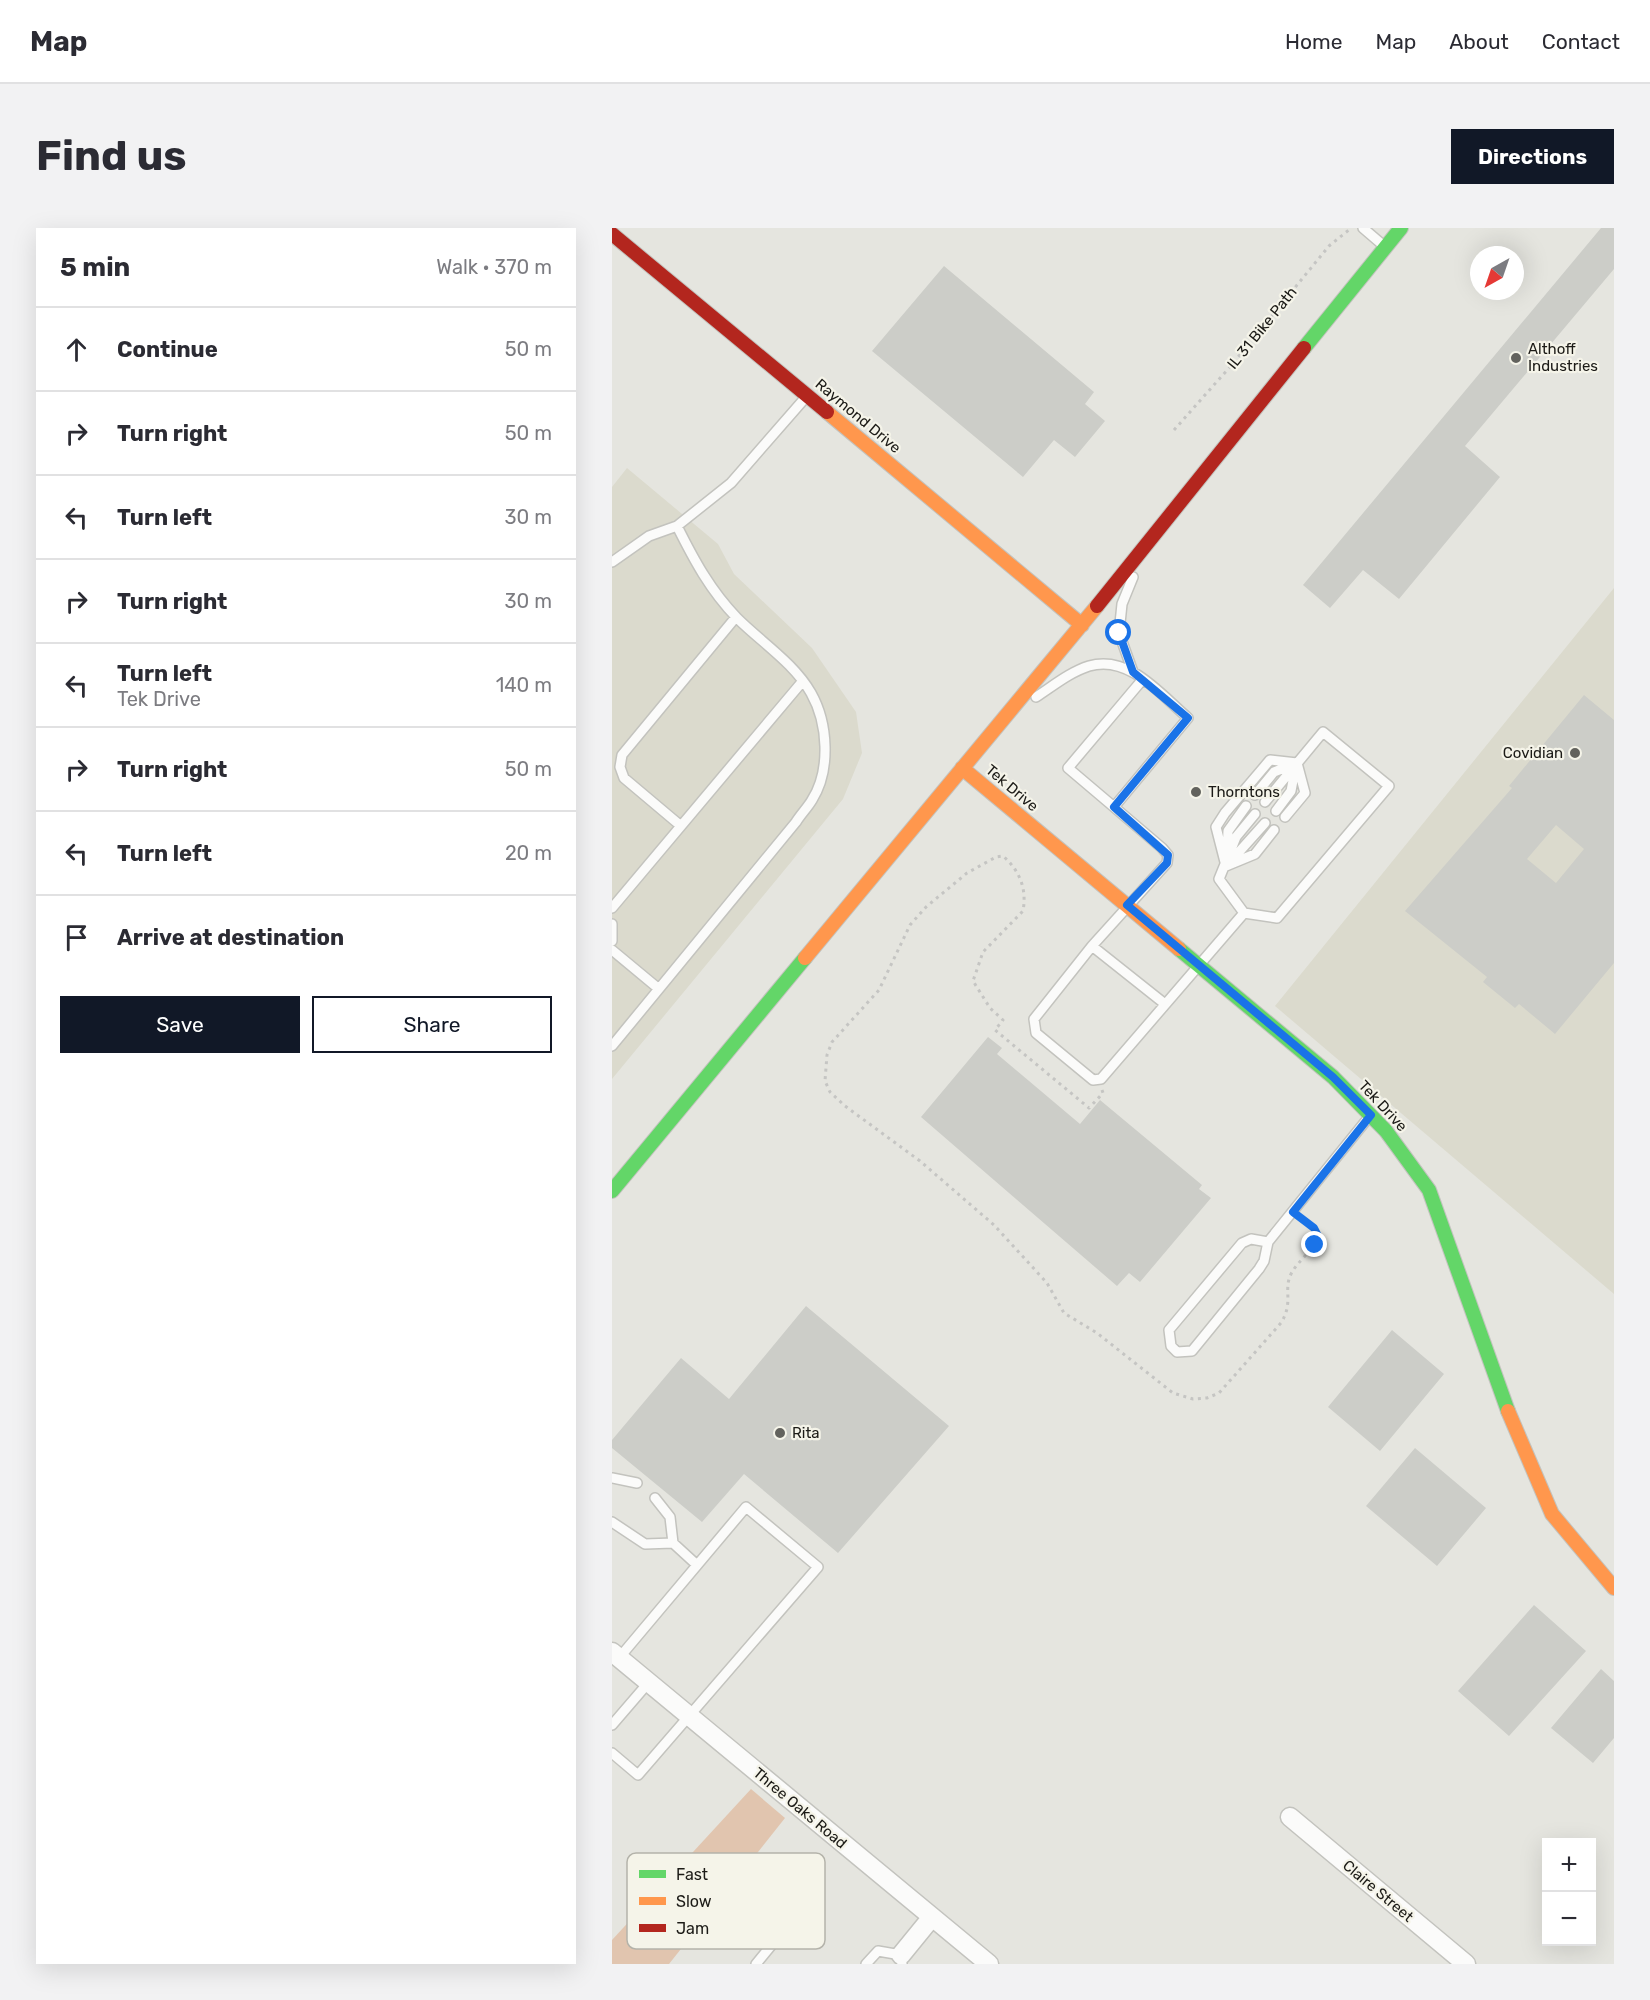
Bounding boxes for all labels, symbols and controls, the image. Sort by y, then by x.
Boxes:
text: Map [30,25,87,58]
text: Home [1285,29,1342,54]
text: Map [1375,29,1416,54]
text: About [1449,29,1509,54]
text: Contact [1542,29,1620,54]
button: Directions [1451,129,1614,184]
text: Find us [36,131,187,181]
north arrow [1470,246,1524,300]
text: 5 min [60,252,130,283]
text: Walk · 370 m [436,255,552,279]
street label: IL 31 Bike Path [1223,283,1301,373]
icon: ahead [60,333,93,366]
text: Continue [117,336,218,363]
text: 50 m [505,337,552,361]
place label: Althoff Industries [1528,340,1598,375]
marker: Althoff Industries [1509,351,1523,365]
street label: Raymond Drive [812,375,904,457]
icon: right [60,417,93,450]
text: Turn right [117,420,227,447]
text: 50 m [505,421,552,445]
icon: left [60,501,93,534]
text: Turn left [117,504,212,531]
text: 30 m [505,505,552,529]
icon: right [60,585,93,618]
text: Turn right [117,588,227,615]
text: 30 m [505,589,552,613]
route start [1105,619,1131,645]
text: Turn left [117,660,212,687]
icon: left [60,669,93,702]
text: 140 m [496,673,552,697]
text: Tek Drive [117,687,201,711]
place label: Covidian [1503,744,1563,762]
marker: Covidian [1568,746,1582,760]
icon: right [60,753,93,786]
text: Turn right [117,756,227,783]
text: 50 m [505,757,552,781]
street label: Tek Drive [982,761,1042,815]
place label: Thorntons [1208,783,1280,801]
marker: Thorntons [1189,785,1203,799]
icon: left [60,837,93,870]
text: Turn left [117,840,212,867]
text: 20 m [505,841,552,865]
icon: arrive [60,921,93,954]
text: Arrive at destination [117,924,344,951]
button: Save [60,996,300,1053]
button: Share [312,996,552,1053]
street label: Tek Drive [1355,1077,1411,1135]
route end [1301,1231,1327,1257]
place label: Rita [792,1424,820,1442]
marker: Rita [773,1426,787,1440]
street label: Three Oaks Road [750,1764,850,1852]
map controls [1542,1838,1596,1946]
button: + [1542,1838,1596,1892]
legend [627,1853,825,1949]
street label: Claire Street [1339,1856,1417,1926]
text: Fast [676,1865,708,1884]
text: Slow [676,1892,712,1911]
button: − [1542,1892,1596,1946]
text: Jam [676,1919,709,1938]

